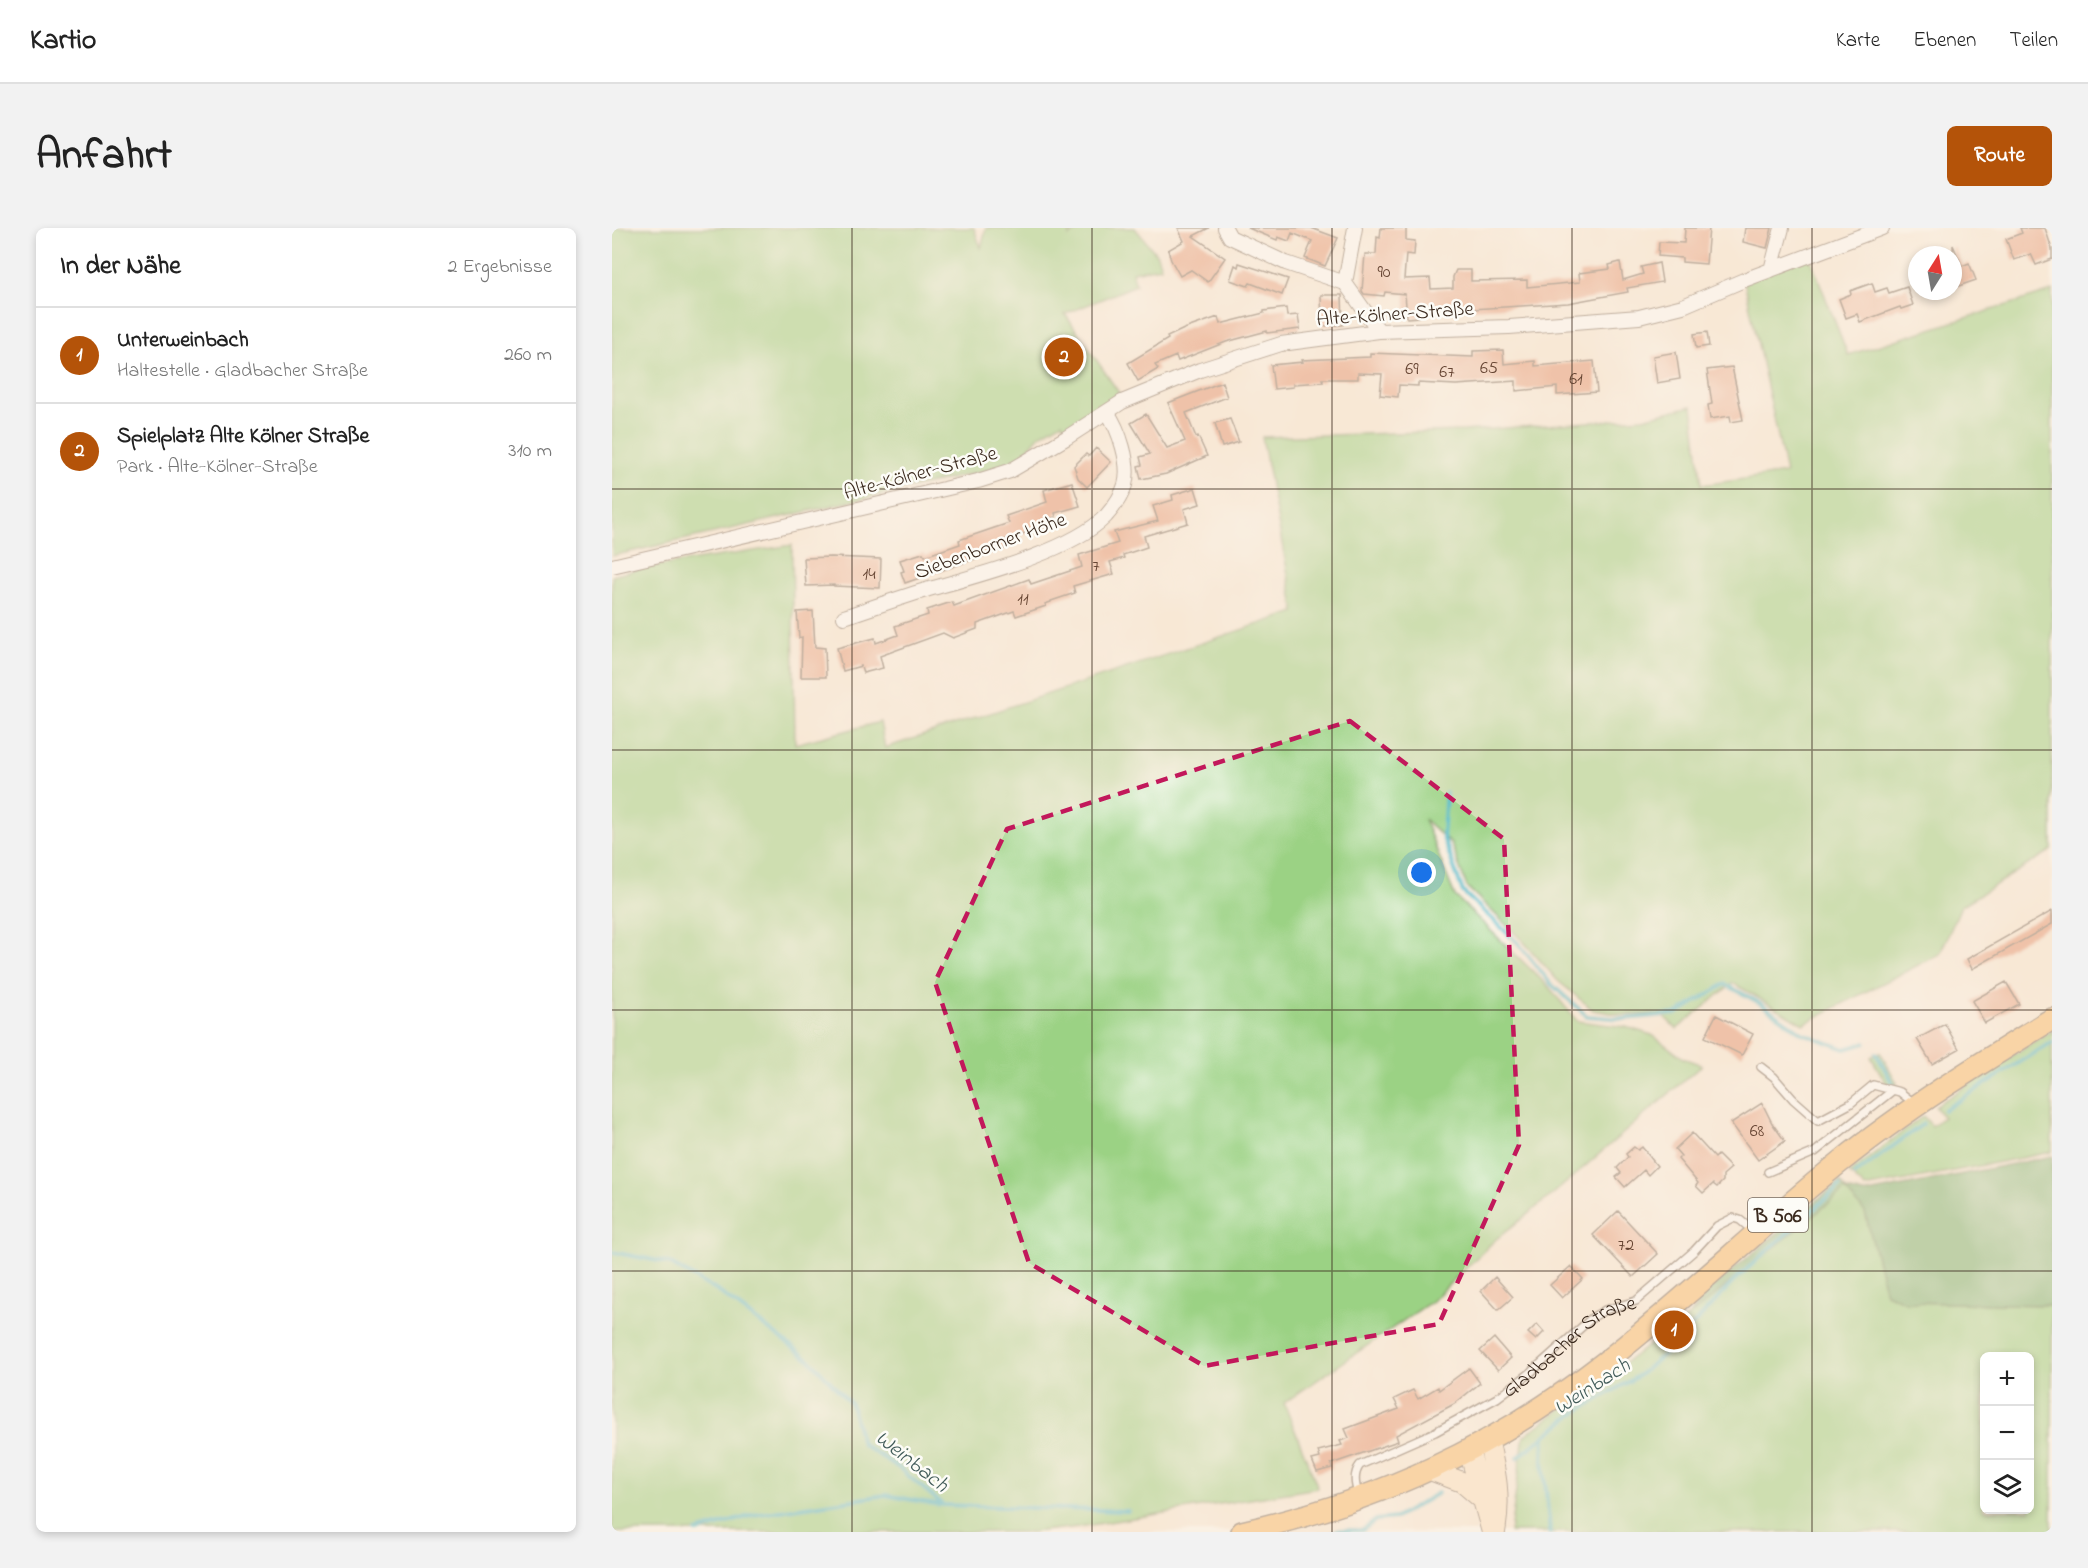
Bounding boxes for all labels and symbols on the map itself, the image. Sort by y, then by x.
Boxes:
north arrow [1908,246,1962,300]
house number: 90 [1377,260,1391,286]
street label: Alte-Kölner-Straße [1315,294,1475,335]
pin: 2 [1044,334,1084,380]
house number: 65 [1480,356,1498,382]
house number: 69 [1405,357,1419,383]
house number: 67 [1439,360,1455,386]
house number: 61 [1569,367,1583,393]
street label: Alte-Kölner-Straße [840,439,1001,509]
street label: Siebenborner Höhe [911,505,1071,588]
house number: 7 [1092,554,1100,580]
house number: 14 [862,562,876,588]
house number: 11 [1017,587,1029,613]
your location [1407,858,1436,887]
house number: 68 [1750,1119,1765,1145]
road number: B 506 [1748,1198,1808,1232]
house number: 72 [1618,1233,1634,1259]
street label: Gladbacher Straße [1497,1289,1640,1406]
pin: 1 [1654,1308,1694,1352]
water label: Weinbach [1548,1351,1638,1424]
water label: Weinbach [868,1423,955,1502]

